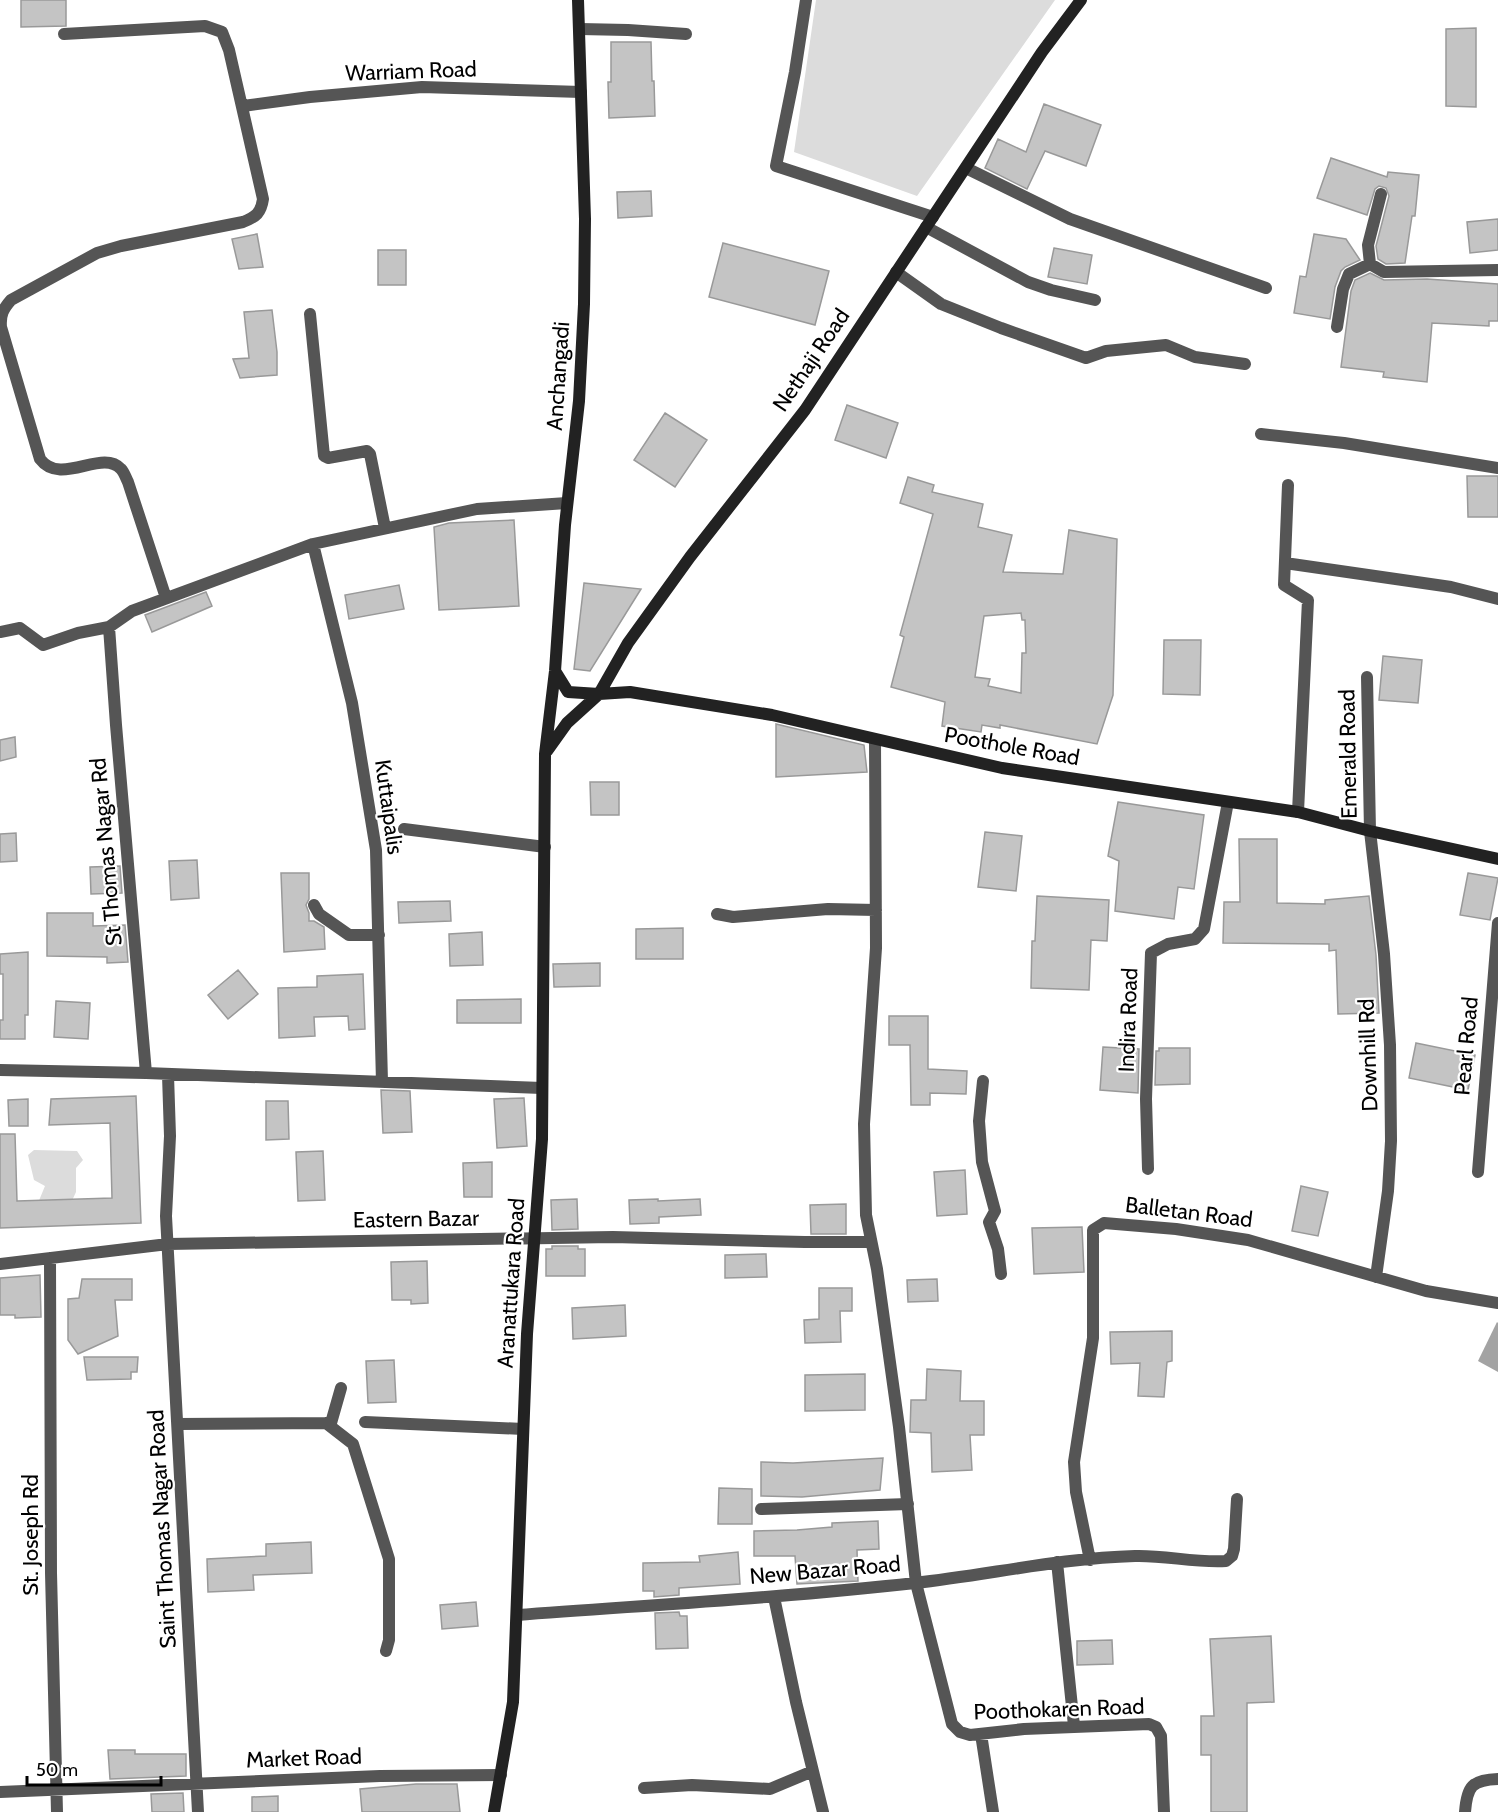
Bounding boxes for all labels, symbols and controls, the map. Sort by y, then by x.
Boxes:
street label: Warriam Road [345,55,477,87]
street label: Nethaji Road [767,303,855,417]
street label: Anchangadi [541,321,575,431]
street label: Emerald Road [1333,689,1363,819]
street label: Poothole Road [942,721,1082,771]
street label: St Thomas Nagar Rd [84,757,128,947]
street label: Kuttaipalis [369,758,409,856]
street label: Indira Road [1113,967,1143,1073]
street label: Pearl Road [1448,996,1484,1096]
street label: Downhill Rd [1353,998,1383,1112]
street label: Balletan Road [1124,1191,1254,1233]
street label: Aranattukara Road [492,1197,530,1369]
street label: Eastern Bazar [353,1204,479,1234]
street label: Saint Thomas Nagar Road [142,1409,182,1649]
street label: St. Joseph Rd [17,1474,44,1596]
street label: New Bazar Road [748,1550,902,1590]
street label: Poothokaren Road [973,1693,1145,1725]
street label: Market Road [246,1742,362,1774]
scale bar [27,1749,160,1787]
text: 50 m [36,1759,78,1781]

